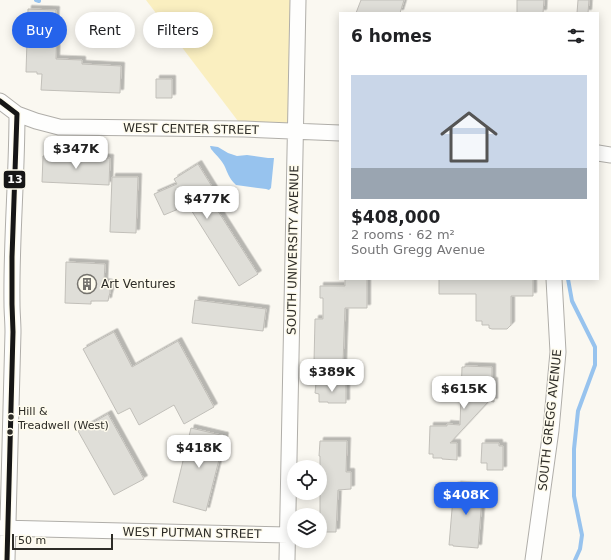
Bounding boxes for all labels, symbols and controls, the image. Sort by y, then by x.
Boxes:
chip: Buy [12,12,67,48]
chip: Rent [75,12,135,48]
chip: Filters [143,12,213,48]
icon: filters [565,25,587,47]
text: 6 homes [351,26,432,46]
icon: home [433,101,505,173]
street label: WEST CENTER STREET [123,121,260,137]
pin: $347K [48,136,104,170]
text: $347K [53,141,99,156]
street label: SOUTH UNIVERSITY AVENUE [285,165,301,335]
line badge: 13 [3,170,26,189]
text: 13 [7,173,23,186]
pin: $477K [179,186,235,220]
text: $477K [184,191,230,206]
text: $408,000 [351,207,440,227]
text: 2 rooms · 62 m² [351,227,455,242]
text: South Gregg Avenue [351,242,485,257]
building icon: Art Ventures [76,273,98,295]
place label: Art Ventures [101,277,176,291]
street label: SOUTH GREGG AVENUE [536,349,564,491]
pin: $389K [304,359,360,393]
text: $389K [309,364,355,379]
pin: $615K [436,376,492,410]
text: $615K [441,381,487,396]
place label: Hill & Treadwell (West) [17,405,109,432]
marker: Hill & Treadwell (West) [6,412,16,422]
unlabelled marker [5,427,15,437]
pin: $418K [171,435,227,469]
text: $418K [176,440,222,455]
map controls [287,460,327,548]
button: locate [287,460,327,500]
pin: $408K [438,482,494,516]
text: $408K [443,487,489,502]
button: layers [287,508,327,548]
street label: WEST PUTMAN STREET [123,525,262,541]
scale bar [12,532,113,551]
text: 50 m [18,534,46,547]

